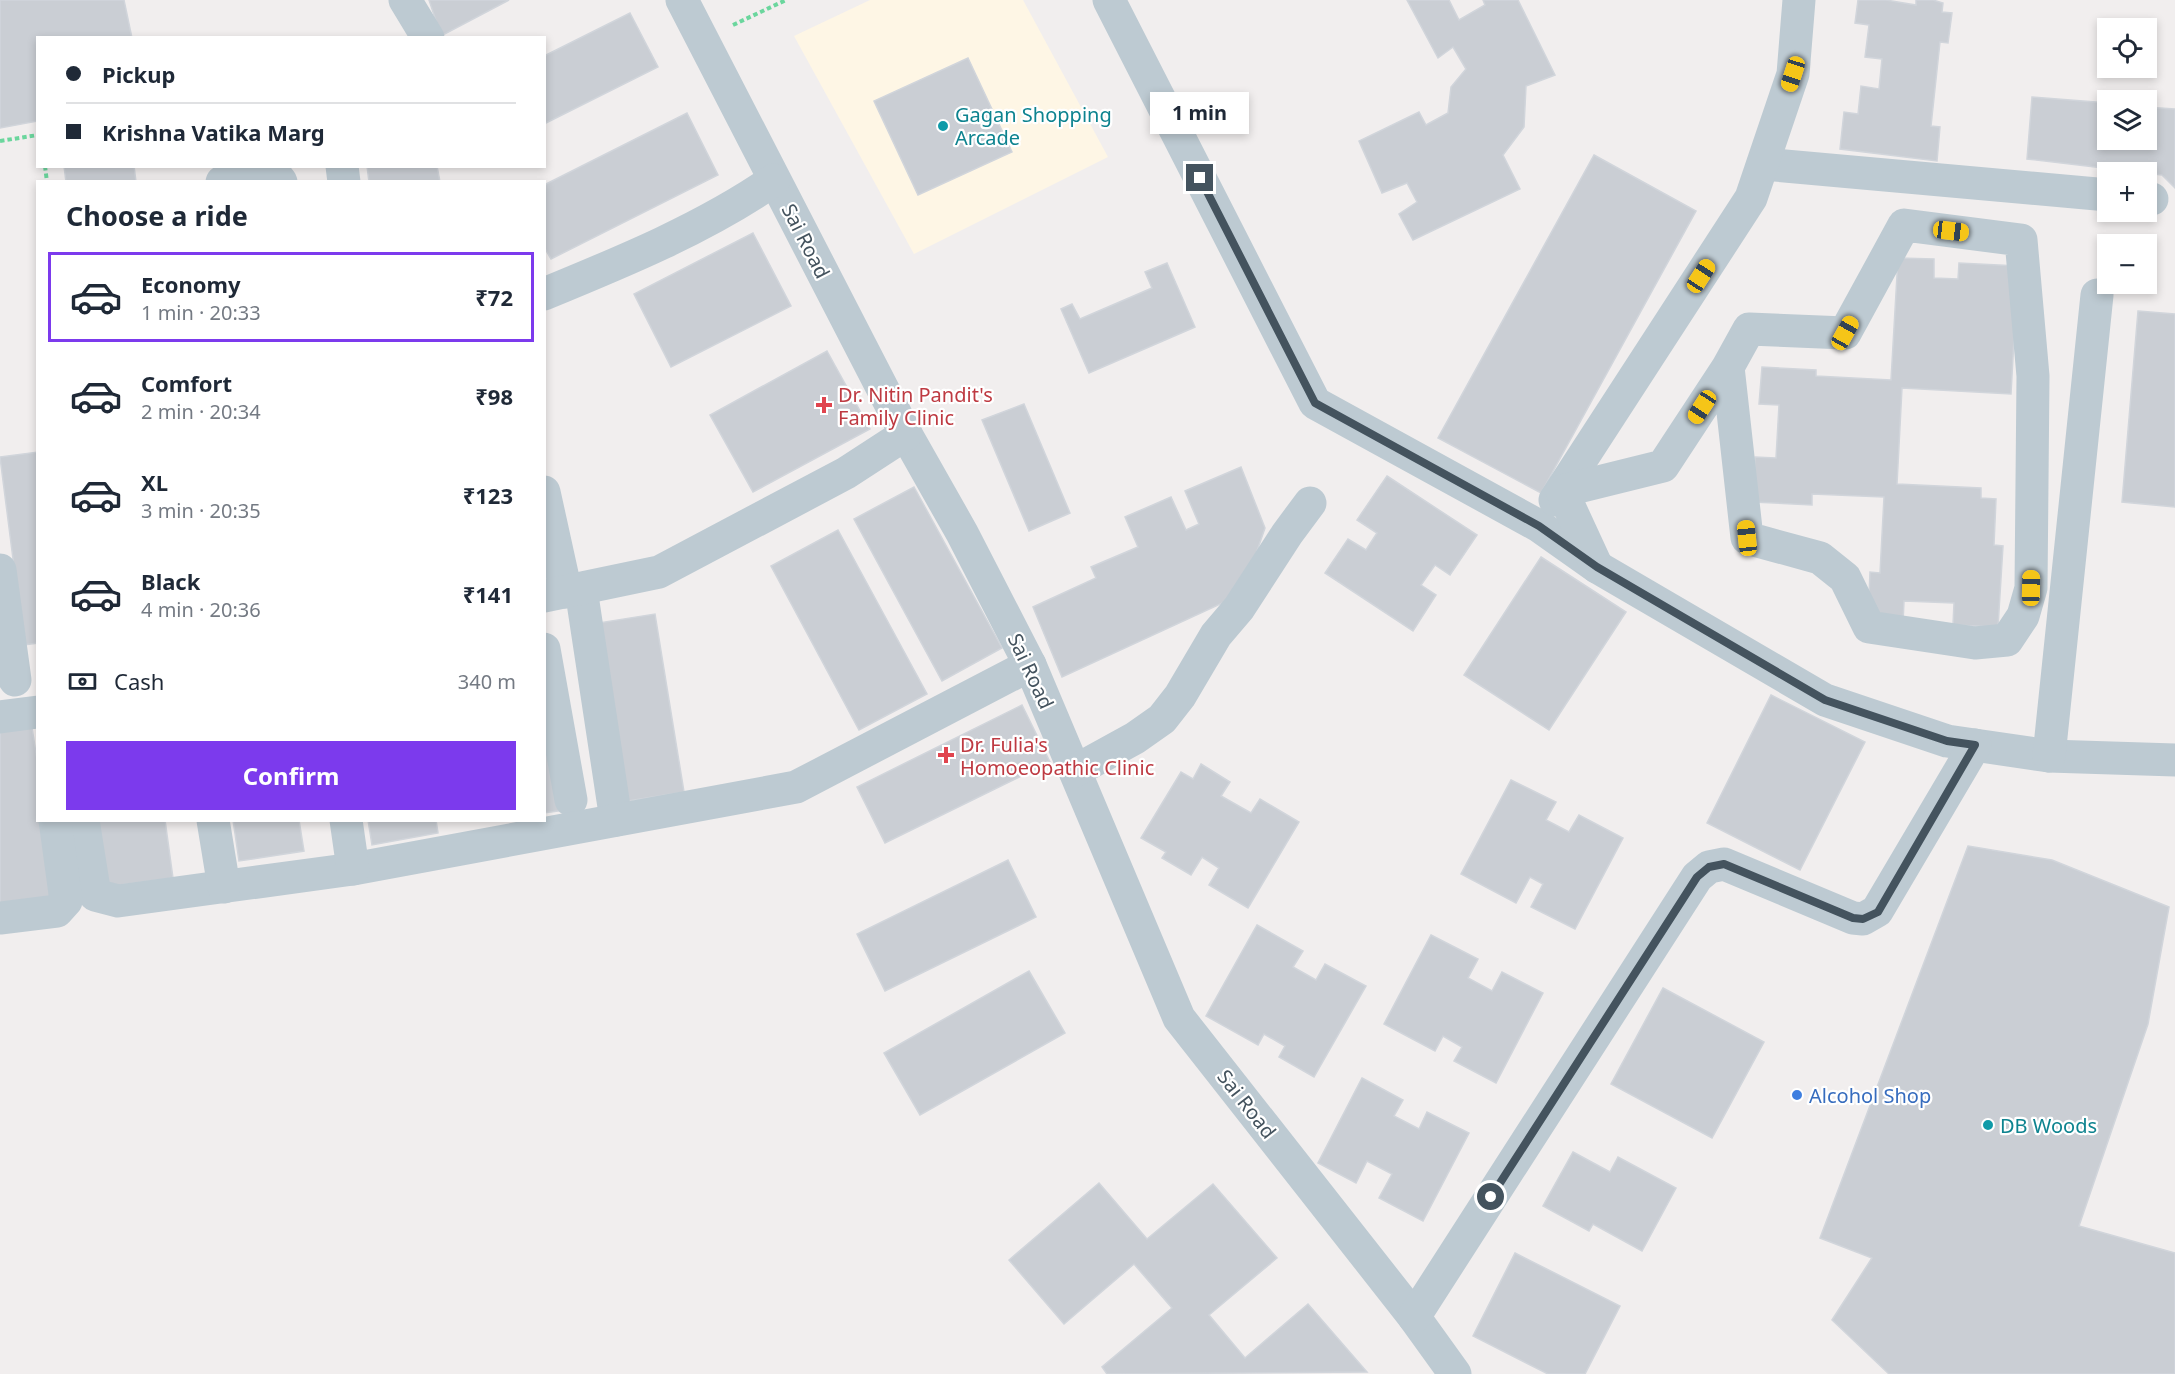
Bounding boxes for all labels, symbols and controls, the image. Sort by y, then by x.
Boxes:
map controls [2097,18,2157,294]
button: locate [2097,18,2157,78]
car [1779,54,1807,94]
text: Pickup [102,59,175,89]
button: layers [2097,90,2157,150]
callout: 1 min [1150,91,1250,133]
text: 1 min [1172,99,1227,126]
place label: Gagan Shopping Arcade [955,101,1112,151]
text: Krishna Vatika Marg [102,117,325,147]
marker: Gagan Shopping Arcade [936,119,950,133]
button: + [2097,162,2157,222]
route end [1186,164,1213,191]
text: Choose a ride [66,197,248,234]
street label: Sai Road [776,199,836,283]
car [1932,220,1970,242]
button: − [2097,234,2157,294]
car [1684,256,1718,296]
text: Economy [141,269,240,299]
icon: car [69,270,123,324]
text: ₹72 [475,282,513,312]
text: 1 min · 20:33 [141,299,261,326]
car [1828,313,1862,353]
text: Comfort [141,368,232,398]
icon: car [69,369,123,423]
text: ₹98 [475,381,513,411]
place label: Dr. Nitin Pandit's Family Clinic [838,381,993,431]
car [1685,387,1719,427]
marker: Dr. Nitin Pandit's Family Clinic [815,396,833,414]
text: 2 min · 20:34 [141,398,261,425]
text: XL [141,467,168,497]
icon: car [69,468,123,522]
text: ₹123 [463,480,513,510]
text: 3 min · 20:35 [141,497,261,524]
car [1736,519,1758,557]
text: Black [141,566,200,596]
icon: car [69,567,123,621]
car [2022,570,2040,606]
text: ₹141 [463,579,513,609]
text: 4 min · 20:36 [141,596,261,623]
street label: Sai Road [1002,629,1060,713]
icon: cash [66,665,99,698]
text: Cash [114,666,164,696]
text: 340 m [458,668,516,695]
place label: Dr. Fulia's Homoeopathic Clinic [960,731,1154,781]
button: Confirm [66,741,516,810]
marker: Dr. Fulia's Homoeopathic Clinic [937,746,955,764]
street label: Sai Road [1212,1064,1282,1144]
place label: Alcohol Shop [1809,1082,1931,1109]
marker: Alcohol Shop [1790,1088,1804,1102]
place label: DB Woods [2000,1112,2097,1139]
marker: DB Woods [1981,1118,1995,1132]
route start [1477,1183,1504,1210]

